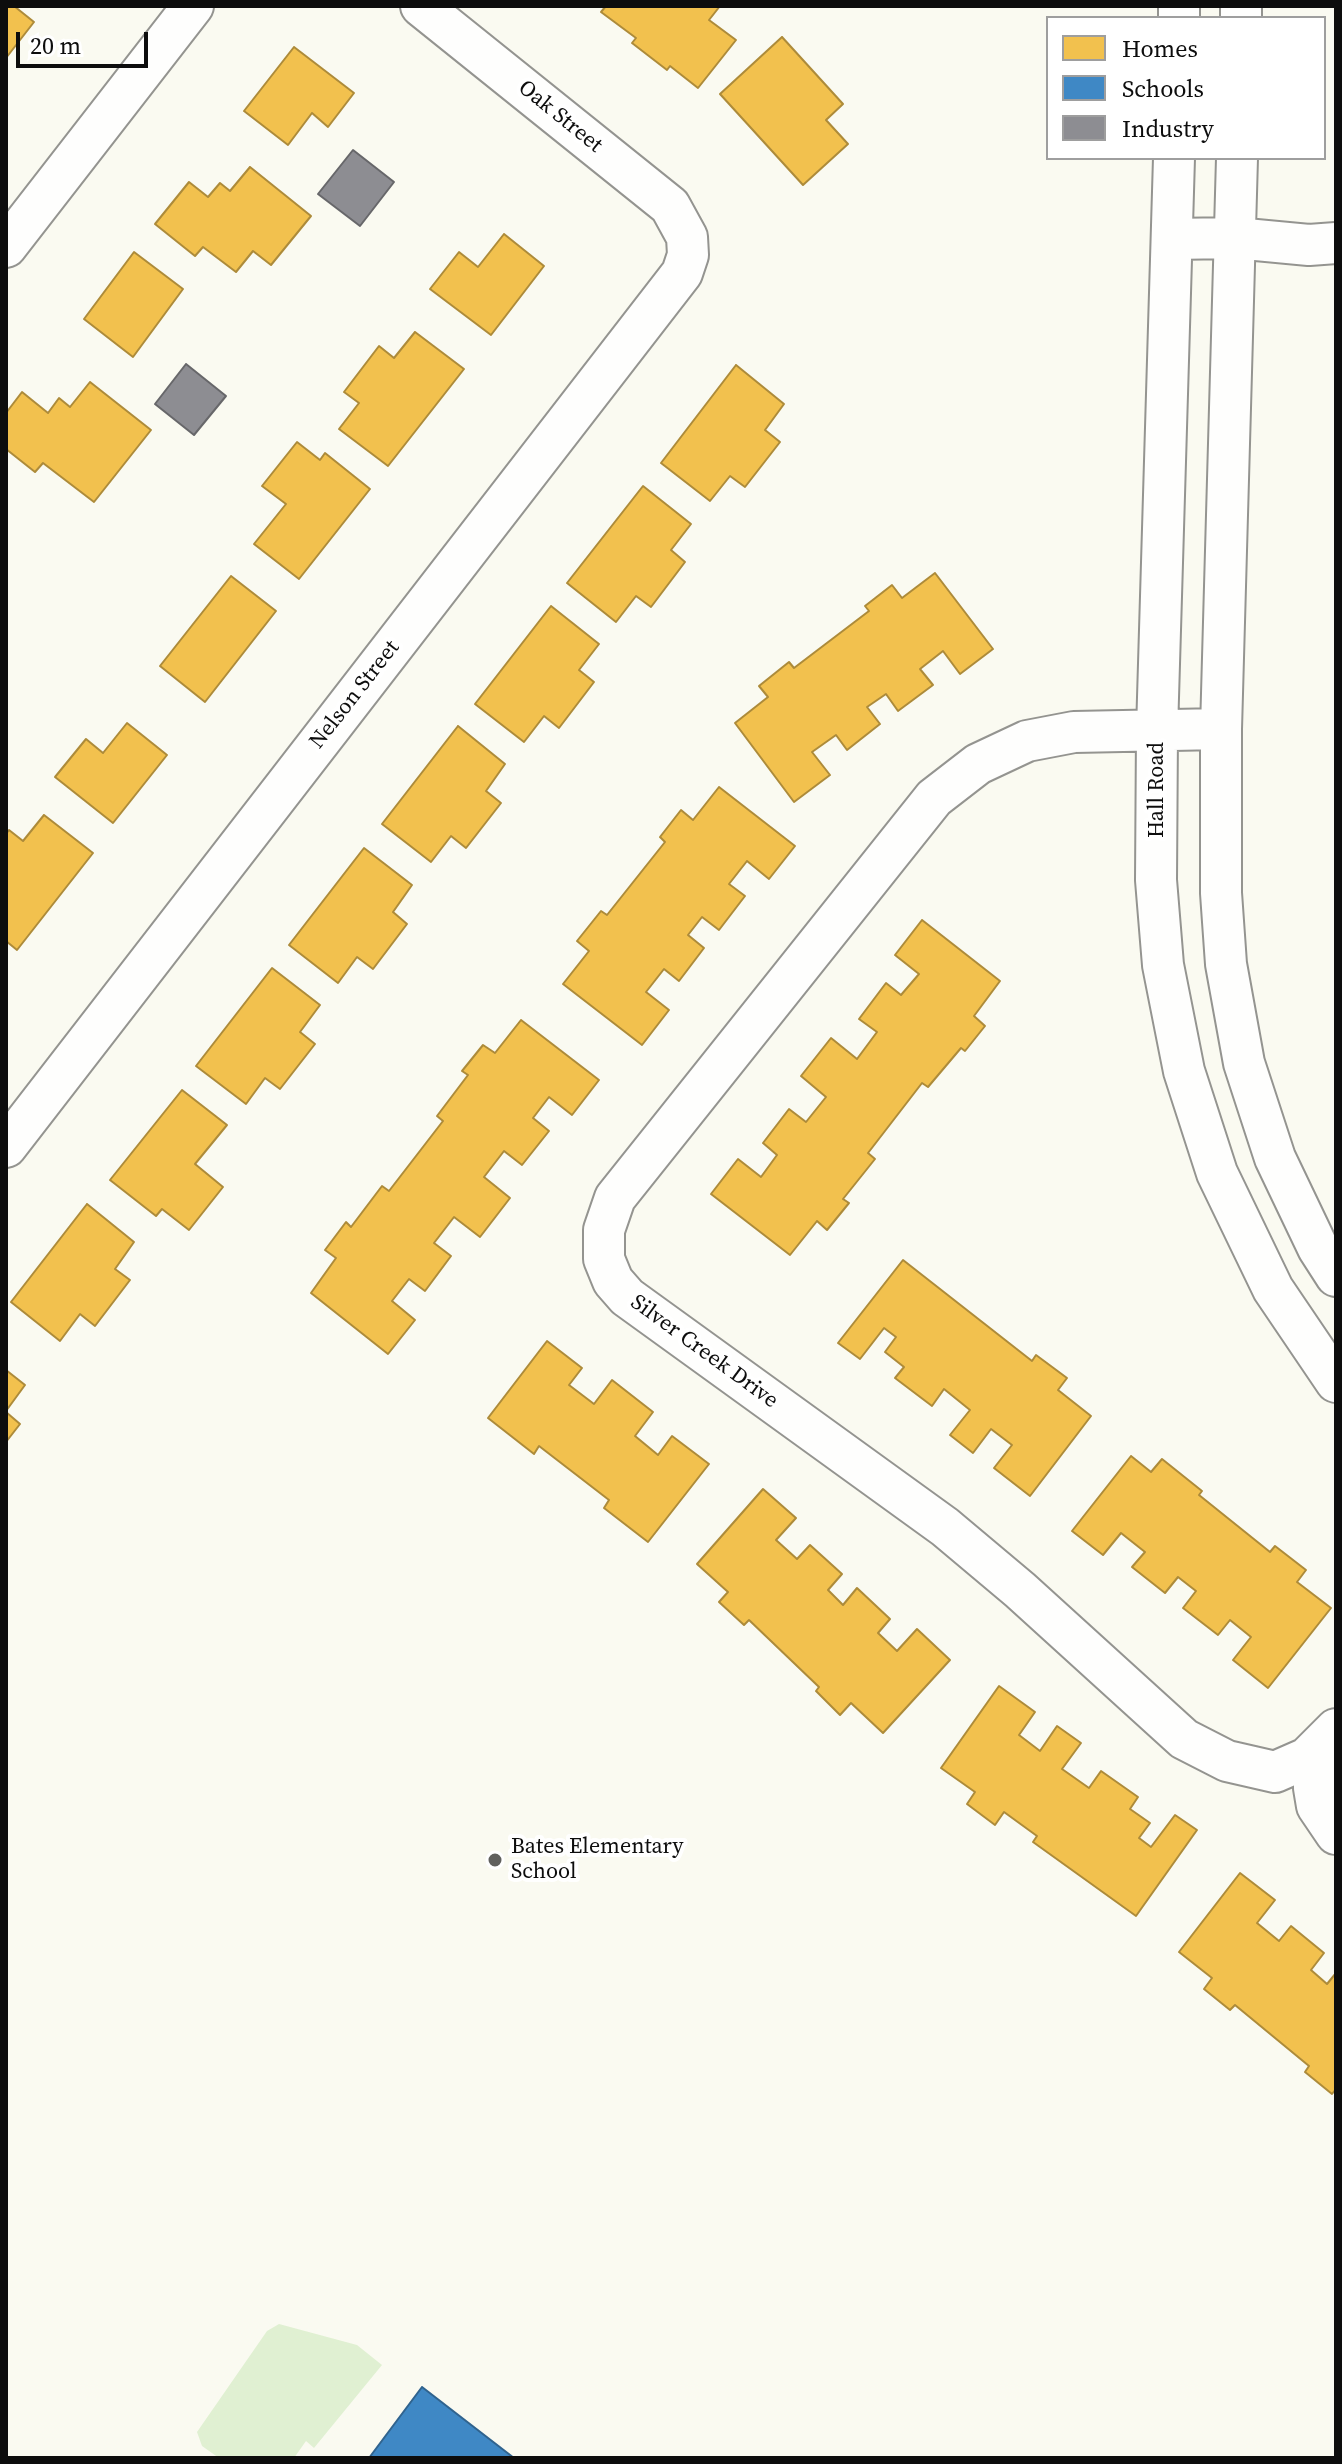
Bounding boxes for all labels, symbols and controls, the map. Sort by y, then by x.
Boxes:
scale bar [20,16,152,66]
legend [1046,16,1326,160]
text: 20 m [30,29,81,62]
text: Homes [1122,32,1198,65]
text: Schools [1122,72,1204,105]
street label: Oak Street [513,75,607,159]
text: Industry [1122,112,1214,145]
street label: Nelson Street [304,635,406,755]
street label: Hall Road [1144,742,1170,838]
street label: Silver Creek Drive [625,1290,783,1414]
place label: Bates Elementary School [511,1834,683,1886]
marker: Bates Elementary School [486,1851,504,1869]

